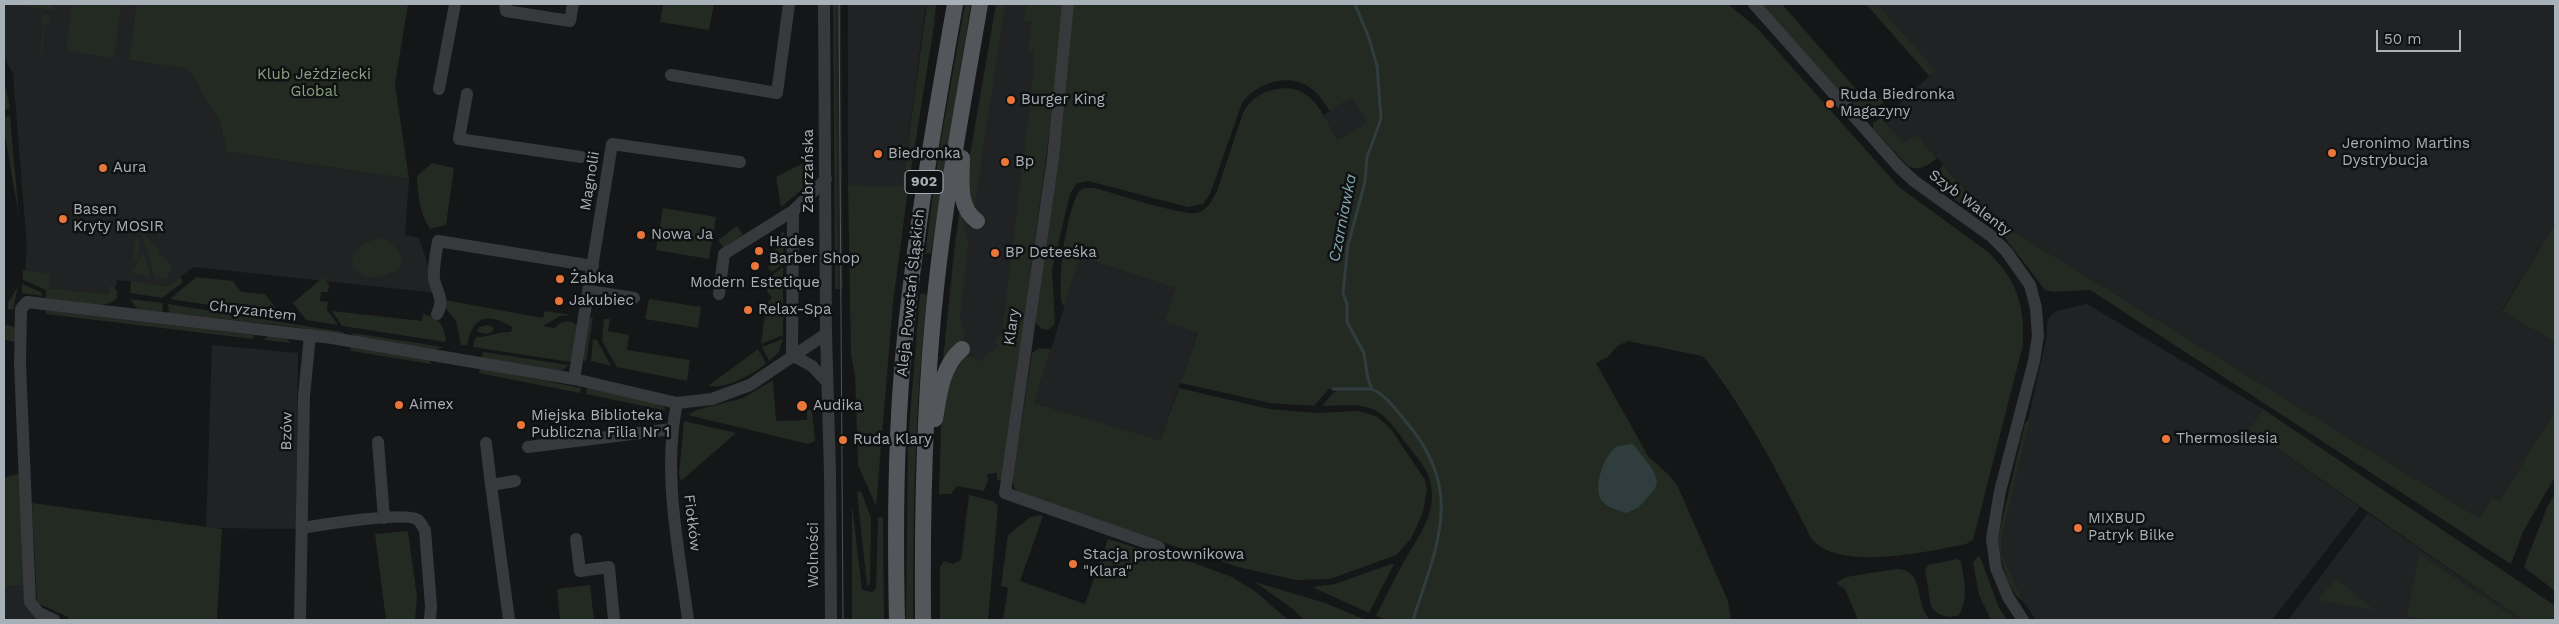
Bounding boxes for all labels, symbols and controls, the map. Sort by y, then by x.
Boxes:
scale bar [2379,20,2464,52]
text: 50 m [2384,30,2421,48]
park label: Klub Jeżdziecki Global [257,66,371,101]
place label: Ruda Biedronka Magazyny [1840,86,1955,121]
place label: Burger King [1021,91,1105,109]
marker: Burger King [1005,94,1017,106]
marker: Ruda Biedronka Magazyny [1824,98,1836,110]
street label: Zabrzańska [800,129,818,213]
place label: Jeronimo Martins Dystrybucja [2342,135,2470,170]
place label: Biedronka [888,145,961,163]
marker: Jeronimo Martins Dystrybucja [2326,147,2338,159]
marker: Biedronka [872,148,884,160]
street label: Magnolii [576,150,604,212]
place label: Bp [1015,153,1034,171]
marker: Bp [999,156,1011,168]
place label: Aura [113,159,146,177]
marker: Aura [97,162,109,174]
street label: Szyb Walenty [1925,166,2015,240]
road number: 902 [905,170,943,193]
water label: Czarniawka [1325,172,1361,264]
place label: Basen Kryty MOSIR [73,201,164,236]
street label: Aleja Powstań Śląskich [893,208,929,378]
marker: Basen Kryty MOSIR [57,213,69,225]
place label: Nowa Ja [651,226,713,244]
marker: Nowa Ja [635,229,647,241]
place label: Hades Barber Shop [769,233,860,268]
place label: BP Deteeśka [1005,244,1097,262]
marker: Hades Barber Shop [753,245,765,257]
marker: BP Deteeśka [989,247,1001,259]
marker: Modern Estetique [749,260,761,272]
place label: Żabka [570,270,614,288]
marker: Żabka [554,273,566,285]
place label: Modern Estetique [690,274,820,292]
place label: Jakubiec [569,292,634,310]
marker: Jakubiec [553,295,565,307]
street label: Chryzantem [208,297,298,325]
place label: Relax-Spa [758,301,831,319]
marker: Relax-Spa [742,304,754,316]
street label: Klary [1001,308,1023,346]
place label: Aimex [409,396,454,414]
place label: Audika [813,397,862,415]
marker: Aimex [393,399,405,411]
marker: Audika [795,399,809,413]
place label: Miejska Biblioteka Publiczna Filia Nr 1 [531,407,670,442]
street label: Bzów [278,411,296,451]
marker: Miejska Biblioteka Publiczna Filia Nr 1 [515,419,527,431]
place label: Thermosilesia [2176,430,2278,448]
place label: Ruda Klary [853,431,932,449]
marker: Thermosilesia [2160,433,2172,445]
marker: Ruda Klary [837,434,849,446]
street label: Fiołków [680,493,704,553]
place label: MIXBUD Patryk Bilke [2088,510,2174,545]
street label: Wolności [805,522,823,588]
marker: MIXBUD Patryk Bilke [2072,522,2084,534]
place label: Stacja prostownikowa "Klara" [1083,546,1244,581]
marker: Stacja prostownikowa "Klara" [1067,558,1079,570]

